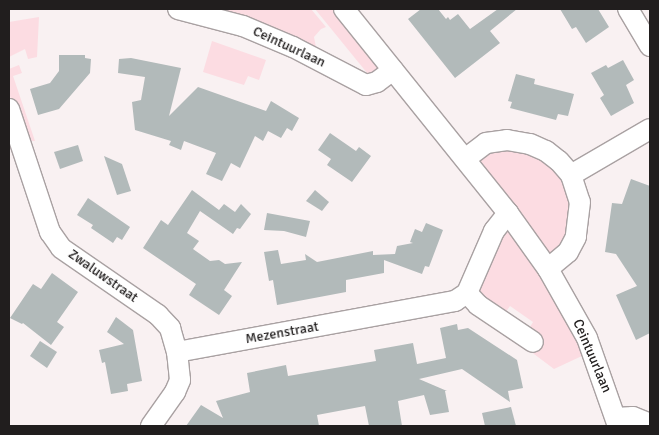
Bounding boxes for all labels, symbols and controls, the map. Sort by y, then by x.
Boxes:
street label: Ceintuurlaan [250,23,328,71]
street label: Zwaluwstraat [65,246,141,306]
street label: Ceintuurlaan [569,317,615,395]
street label: Mezenstraat [244,318,320,348]

